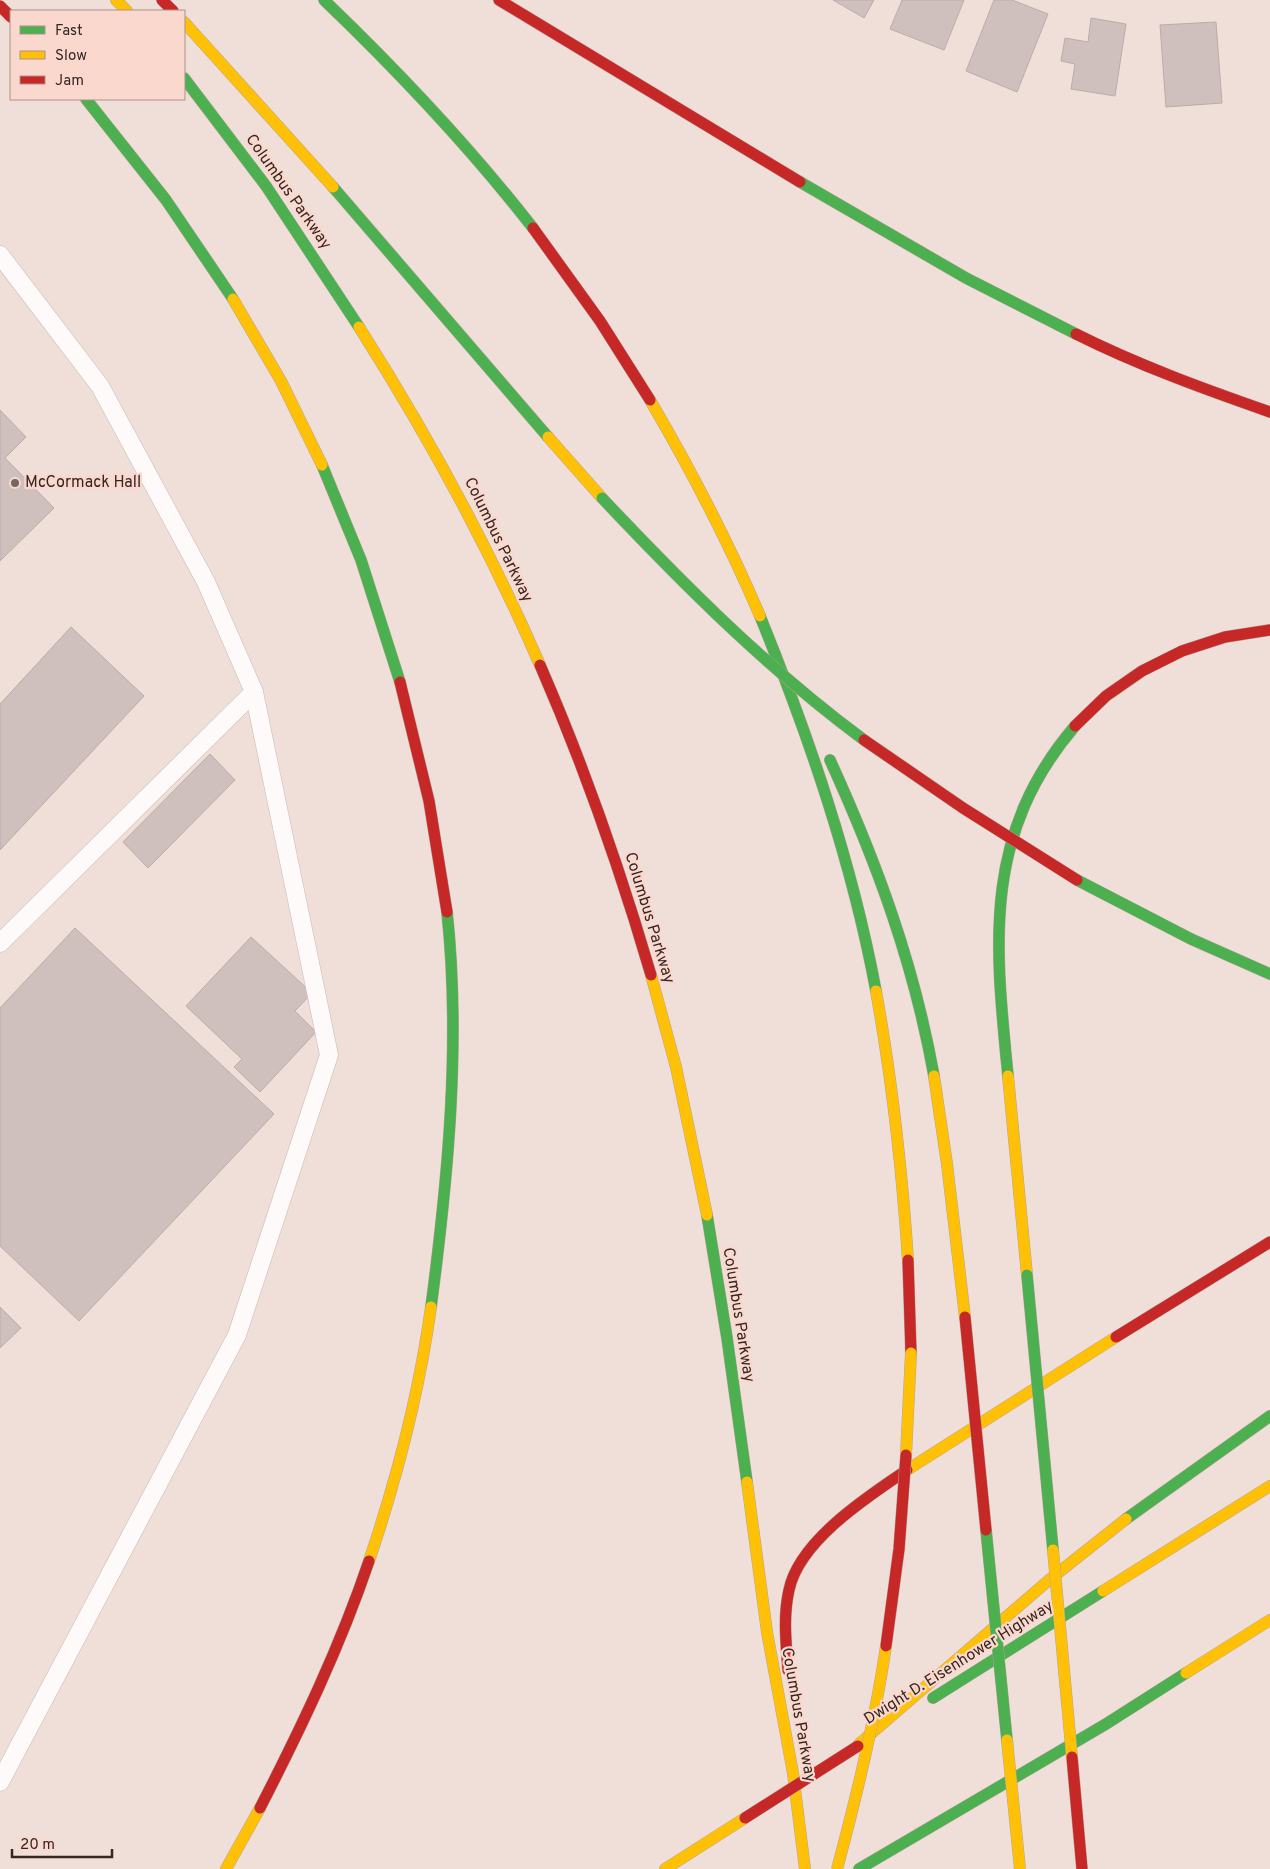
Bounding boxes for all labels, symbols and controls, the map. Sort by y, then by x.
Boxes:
legend [10,10,185,100]
text: Fast [55,22,83,41]
text: Slow [55,47,87,66]
text: Jam [55,72,84,91]
street label: Columbus Parkway [241,130,335,254]
place label: McCormack Hall [25,473,141,493]
street label: Columbus Parkway [459,474,537,606]
marker: McCormack Hall [9,477,21,489]
street label: Columbus Parkway [619,850,679,986]
street label: Columbus Parkway [717,1246,759,1384]
street label: Dwight D. Eisenhower Highway [861,1596,1057,1730]
street label: Columbus Parkway [776,1646,820,1784]
scale bar [12,1826,112,1858]
text: 20 m [20,1836,55,1855]

